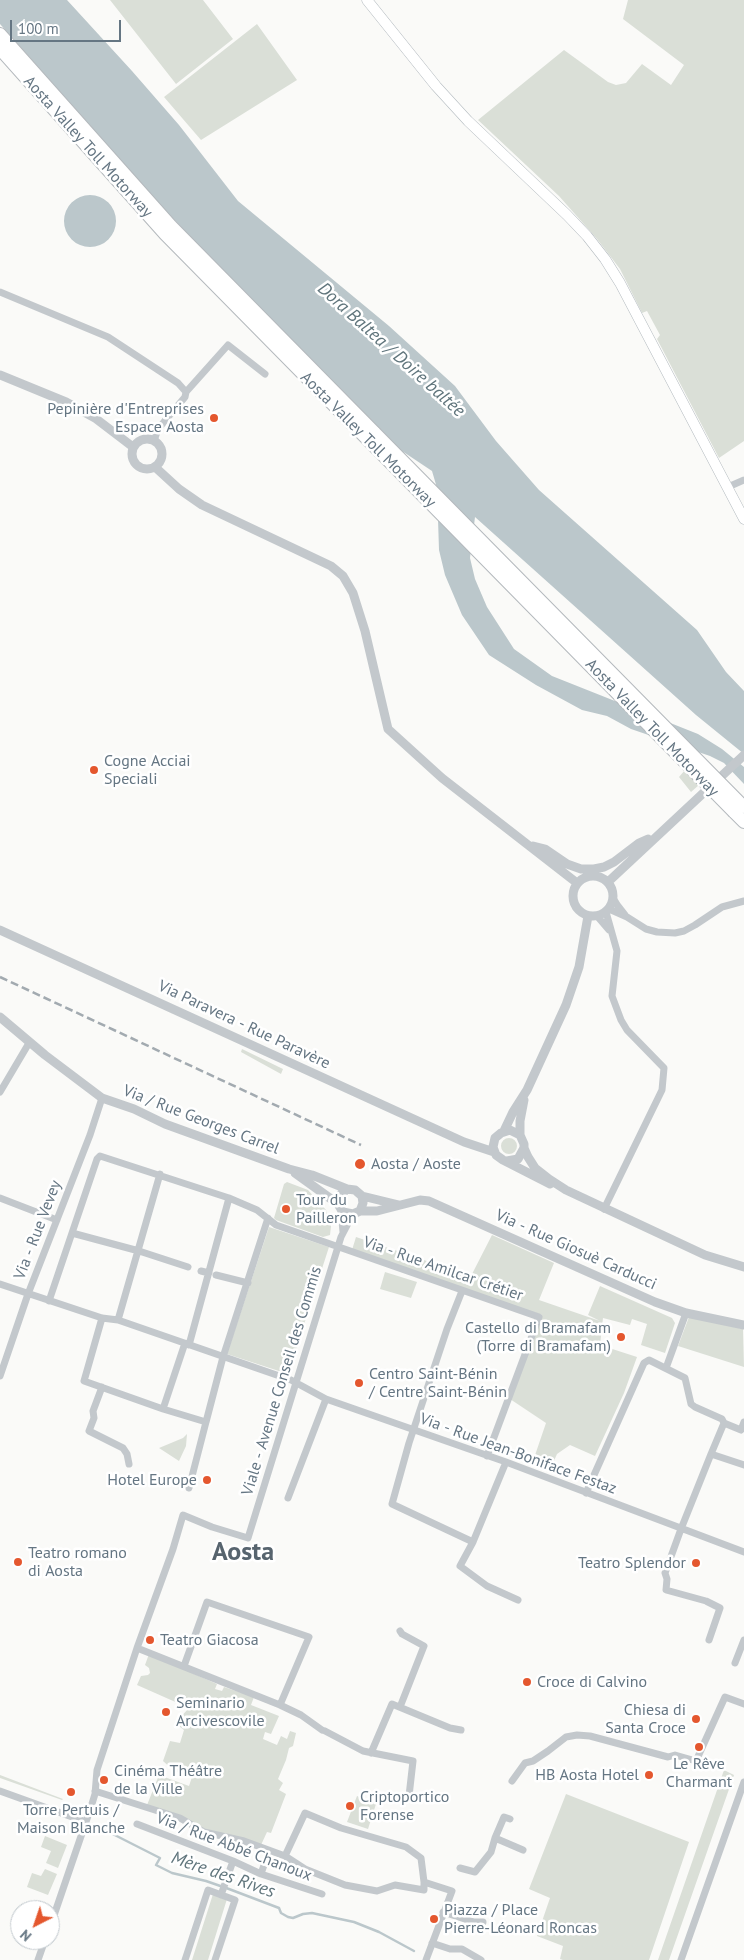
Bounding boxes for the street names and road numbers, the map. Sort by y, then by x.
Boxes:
street label: Aosta Valley Toll Motorway [19,72,157,222]
street label: Aosta Valley Toll Motorway [296,368,440,512]
street label: Aosta Valley Toll Motorway [581,655,723,801]
street label: Via Paravera - Rue Paravère [155,977,333,1073]
street label: Via / Rue Georges Carrel [120,1081,282,1159]
street label: Via - Rue Vevey [10,1178,66,1282]
street label: Via - Rue Giosuè Carducci [493,1206,659,1294]
street label: Via - Rue Amilcar Crétier [361,1233,525,1305]
street label: Viale - Avenue Conseil des Commis [238,1264,326,1498]
street label: Via - Rue Jean-Boniface Festaz [417,1409,619,1499]
street label: Via / Rue Abbé Chanoux [154,1808,314,1886]

